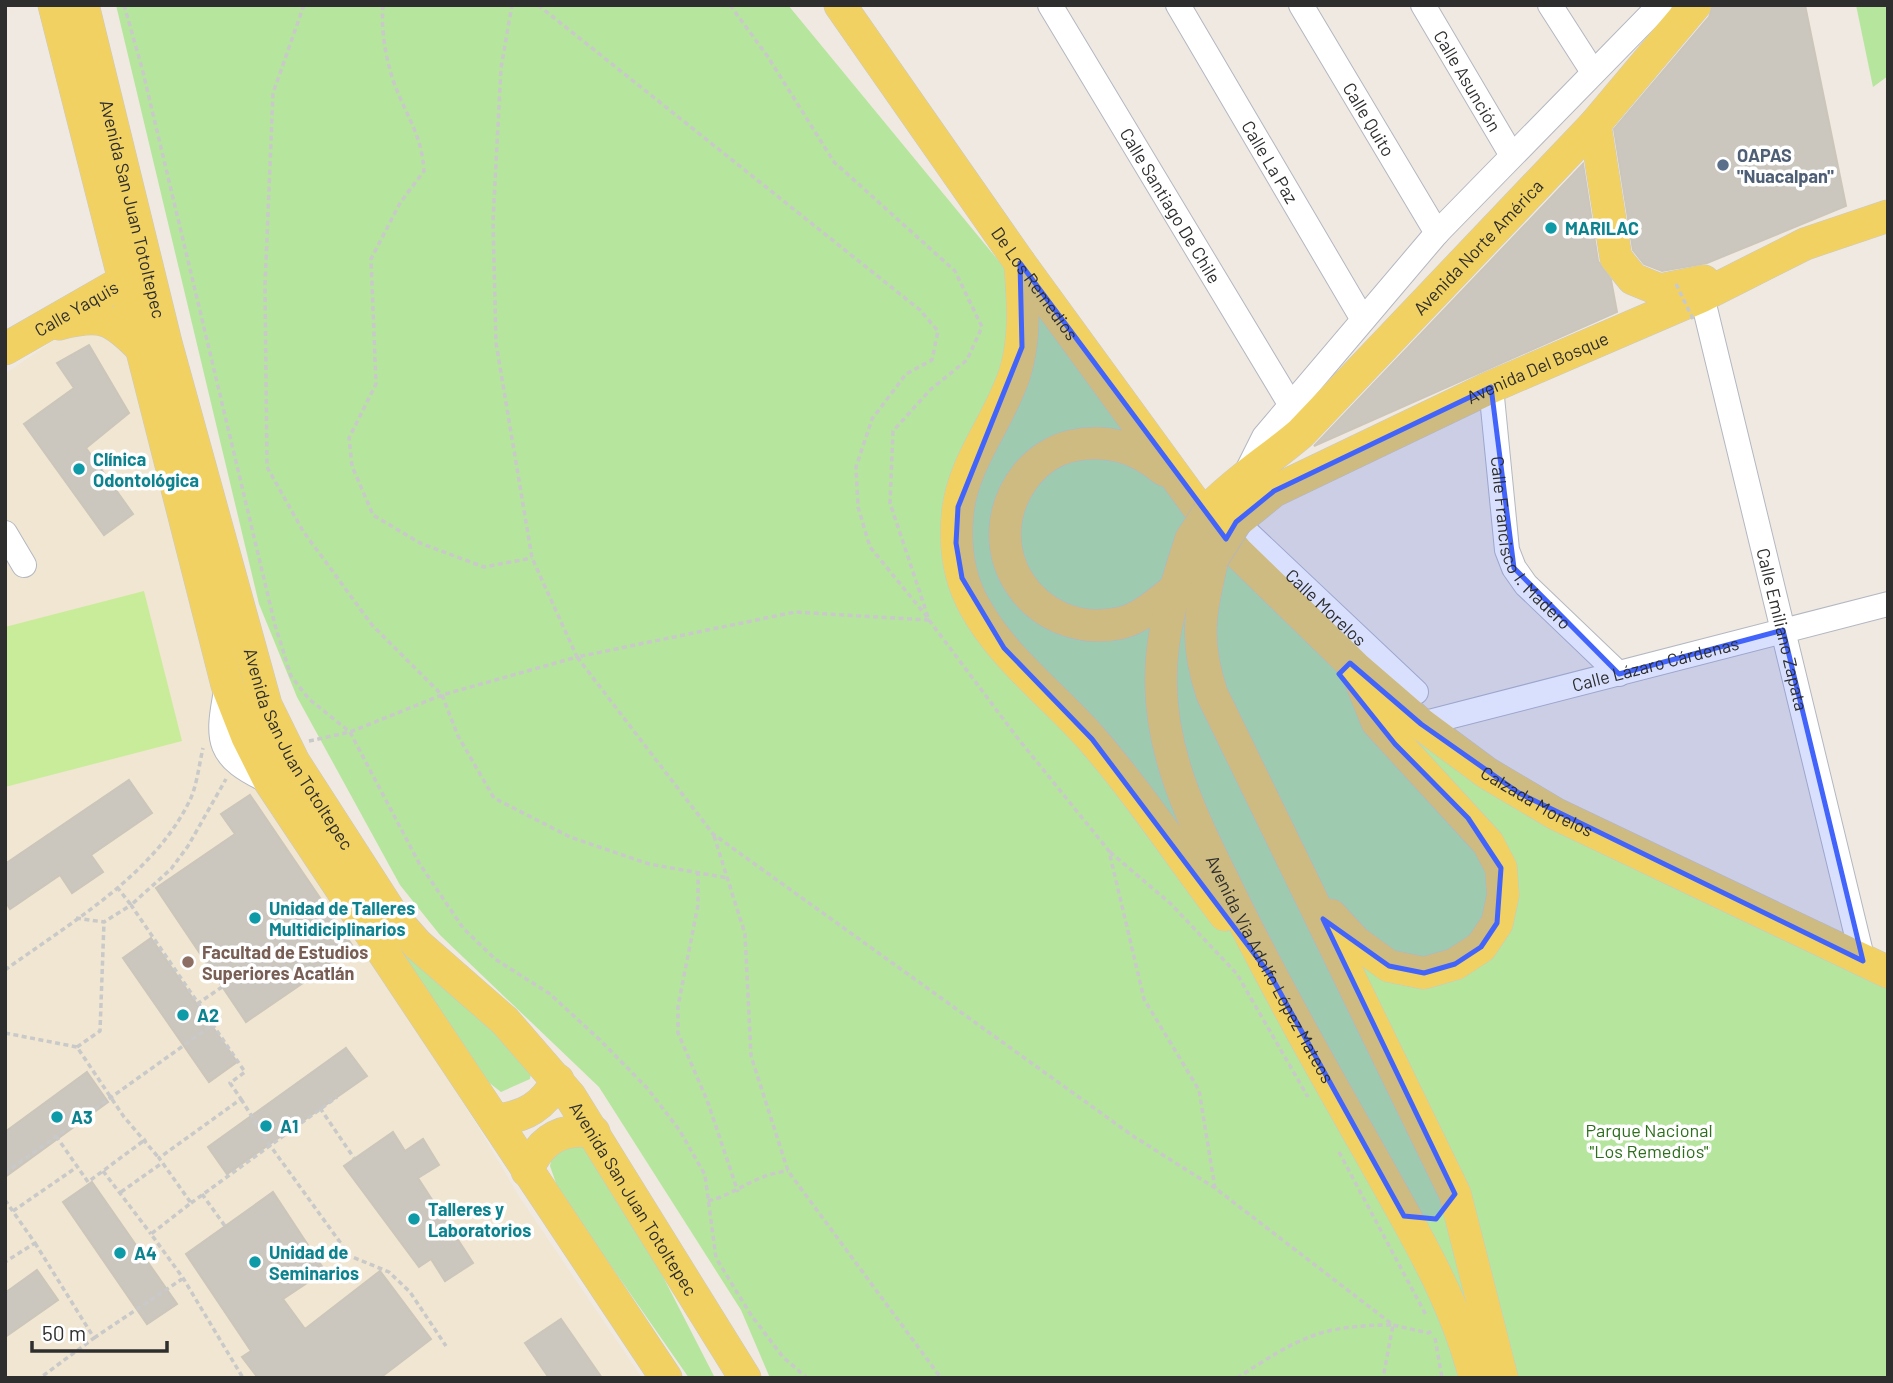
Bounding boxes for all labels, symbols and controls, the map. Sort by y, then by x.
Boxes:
street label: Calle Asunción [1429,26,1506,135]
street label: Calle Quito [1339,78,1400,160]
street label: Avenida San Juan Totoltepec [96,97,171,321]
street label: Calle La Paz [1237,116,1303,207]
street label: Calle Santiago De Chile [1115,124,1226,287]
place label: OAPAS "Nuacalpan" [1737,144,1834,187]
marker: OAPAS "Nuacalpan" [1715,157,1731,173]
street label: Avenida Norte América [1408,175,1547,319]
place label: MARILAC [1565,217,1639,239]
marker: MARILAC [1543,220,1559,236]
street label: De Los Remedios [987,222,1083,344]
street label: Calle Yaquis [30,276,122,341]
street label: Avenida Del Bosque [1463,327,1612,408]
place label: Clínica Odontológica [93,448,199,491]
street label: Calle Francisco I. Madero [1487,455,1576,634]
marker: Clínica Odontológica [71,461,87,477]
street label: Calle Emiliano Zapata [1752,546,1813,713]
street label: Calle Morelos [1281,564,1371,650]
street label: Calle Lázaro Cárdenas [1570,632,1741,696]
street label: Avenida San Juan Totoltepec [240,645,358,854]
street label: Calzada Morelos [1477,761,1597,841]
street label: Avenida Via Adolfo López Mateos [1202,852,1339,1087]
place label: Unidad de Talleres Multidiciplinarios [269,897,415,940]
marker: Unidad de Talleres Multidiciplinarios [247,910,263,926]
place label: Facultad de Estudios Superiores Acatlán [202,941,368,984]
marker: Facultad de Estudios Superiores Acatlán [180,954,196,970]
place label: A2 [197,1004,219,1026]
marker: A2 [175,1007,191,1023]
street label: Avenida San Juan Totoltepec [565,1097,702,1300]
place label: A3 [71,1106,93,1128]
marker: A3 [49,1109,65,1125]
place label: A1 [280,1115,298,1137]
marker: A1 [258,1118,274,1134]
park label: Parque Nacional "Los Remedios" [1585,1119,1713,1162]
place label: Talleres y Laboratorios [428,1198,531,1241]
marker: Talleres y Laboratorios [406,1211,422,1227]
place label: Unidad de Seminarios [269,1241,359,1284]
place label: A4 [134,1242,157,1264]
marker: A4 [112,1245,128,1261]
marker: Unidad de Seminarios [247,1254,263,1270]
scale bar [32,1310,166,1354]
text: 50 m [42,1320,86,1345]

